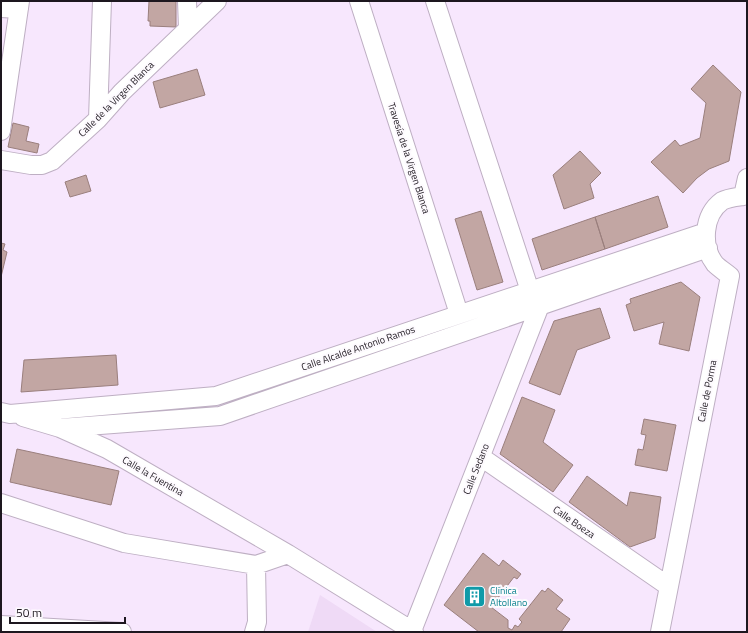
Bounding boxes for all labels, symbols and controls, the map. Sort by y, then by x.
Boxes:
street label: Calle de la Virgen Blanca [75,58,157,140]
street label: Travesía de la Virgen Blanca [384,100,434,216]
street label: Calle Alcalde Antonio Ramos [299,321,417,375]
street label: Calle de Porma [694,359,720,423]
street label: Calle Sedano [459,441,493,497]
street label: Calle la Fuentina [120,452,186,500]
street label: Calle Boeza [550,502,598,542]
building icon: Clínica Altollano [462,583,488,609]
place label: Clínica Altollano [490,583,527,610]
scale bar [10,599,125,625]
text: 50 m [16,603,42,622]

